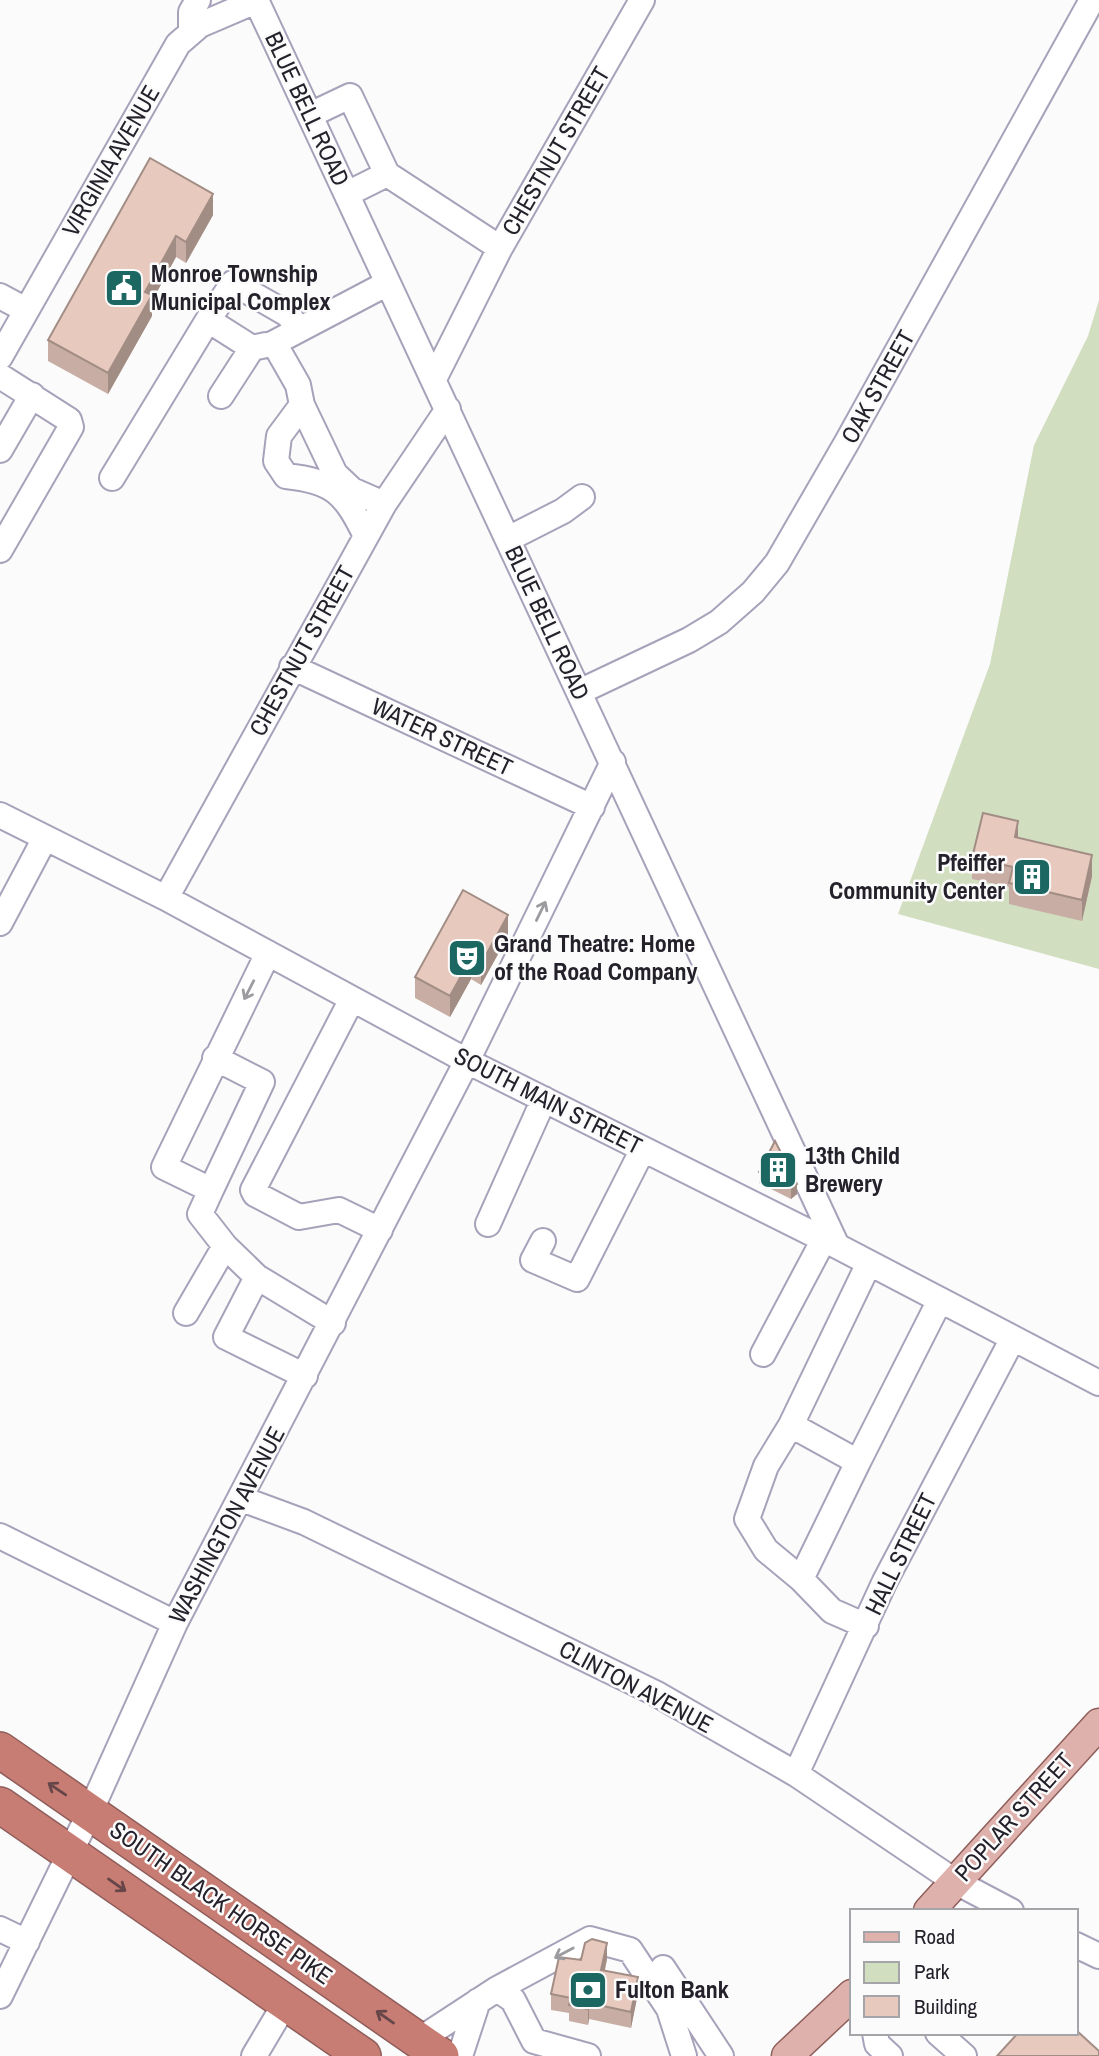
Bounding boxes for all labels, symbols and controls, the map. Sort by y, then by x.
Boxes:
street label: BLUE BELL ROAD [258,26,358,191]
street label: CHESTNUT STREET [494,60,616,241]
street label: VIRGINIA AVENUE [54,79,166,242]
place label: Monroe Township Municipal Complex [151,257,330,317]
public building icon: Monroe Township Municipal Complex [103,267,145,309]
street label: OAK STREET [833,324,921,449]
street label: BLUE BELL ROAD [498,540,598,705]
street label: CHESTNUT STREET [241,560,361,741]
street label: WATER STREET [367,689,518,783]
place label: Pfeiffer Community Center [829,846,1005,906]
building icon: Pfeiffer Community Center [1011,856,1053,898]
one-way arrow [534,901,548,922]
place label: Grand Theatre: Home of the Road Company [494,927,697,987]
theatre icon: Grand Theatre: Home of the Road Company [446,937,488,979]
one-way arrow [241,979,255,1000]
street label: SOUTH MAIN STREET [449,1039,648,1161]
place label: 13th Child Brewery [805,1139,900,1199]
building icon: 13th Child Brewery [757,1149,799,1191]
street label: WASHINGTON AVENUE [161,1421,292,1628]
street label: HALL STREET [857,1487,943,1620]
street label: CLINTON AVENUE [554,1632,719,1740]
street label: POPLAR STREET [947,1745,1080,1888]
one-way arrow [48,1782,67,1797]
street label: SOUTH BLACK HORSE PIKE [104,1813,339,1991]
one-way arrow [107,1878,126,1892]
legend [850,1909,1078,2035]
text: Road [914,1922,955,1951]
one-way arrow [555,1947,575,1961]
text: Park [914,1957,950,1986]
bank icon: Fulton Bank [567,1969,609,2011]
place label: Fulton Bank [615,1973,729,2005]
text: Building [914,1992,978,2021]
one-way arrow [376,2010,395,2024]

